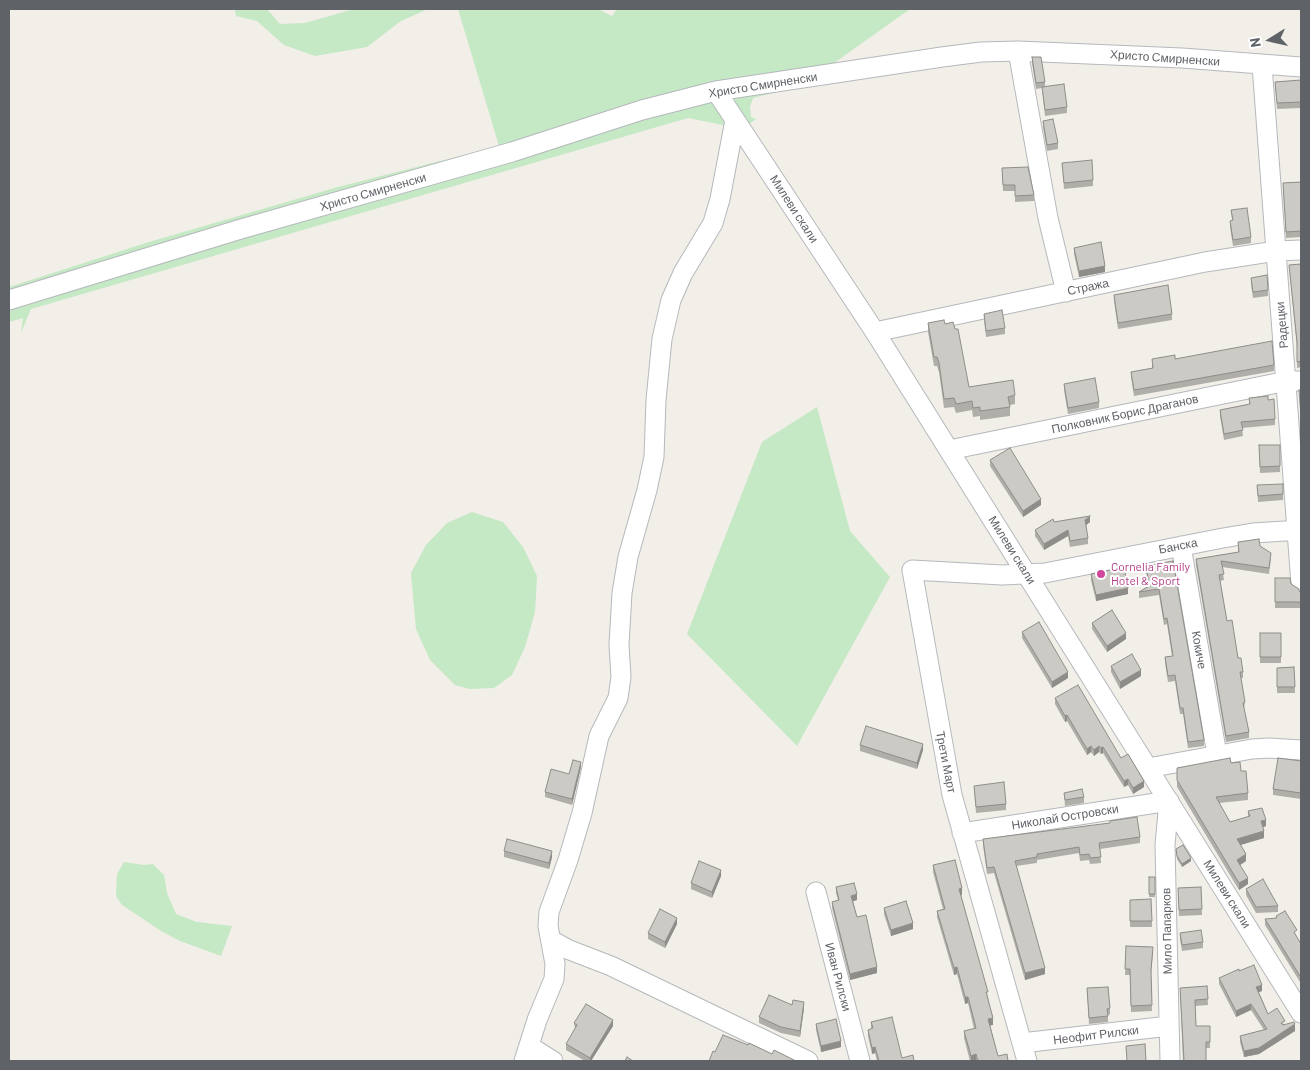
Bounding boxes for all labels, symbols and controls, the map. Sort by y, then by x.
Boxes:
north arrow [1245,15,1295,65]
text: N [1246,37,1264,49]
street label: Христо Смирненски [1110,47,1220,69]
street label: Христо Смирненски [708,69,818,101]
street label: Христо Смирненски [318,170,428,214]
street label: Милеви скали [767,172,821,246]
street label: Стража [1066,276,1110,298]
street label: Радецки [1273,301,1291,349]
street label: Полковник Борис Драганов [1050,391,1200,437]
street label: Милеви скали [985,513,1039,587]
street label: Банска [1157,535,1199,557]
place label: Cornelia Family Hotel & Sport [1111,560,1190,588]
marker: Cornelia Family Hotel & Sport [1095,568,1107,580]
street label: Кокиче [1189,630,1209,670]
street label: Трети Март [933,730,959,794]
street label: Николай Островски [1010,801,1120,833]
street label: Милеви скали [1200,857,1254,931]
street label: Мило Папарков [1159,888,1175,974]
street label: Иван Рилски [822,941,854,1013]
street label: Неофит Рилски [1052,1023,1140,1047]

